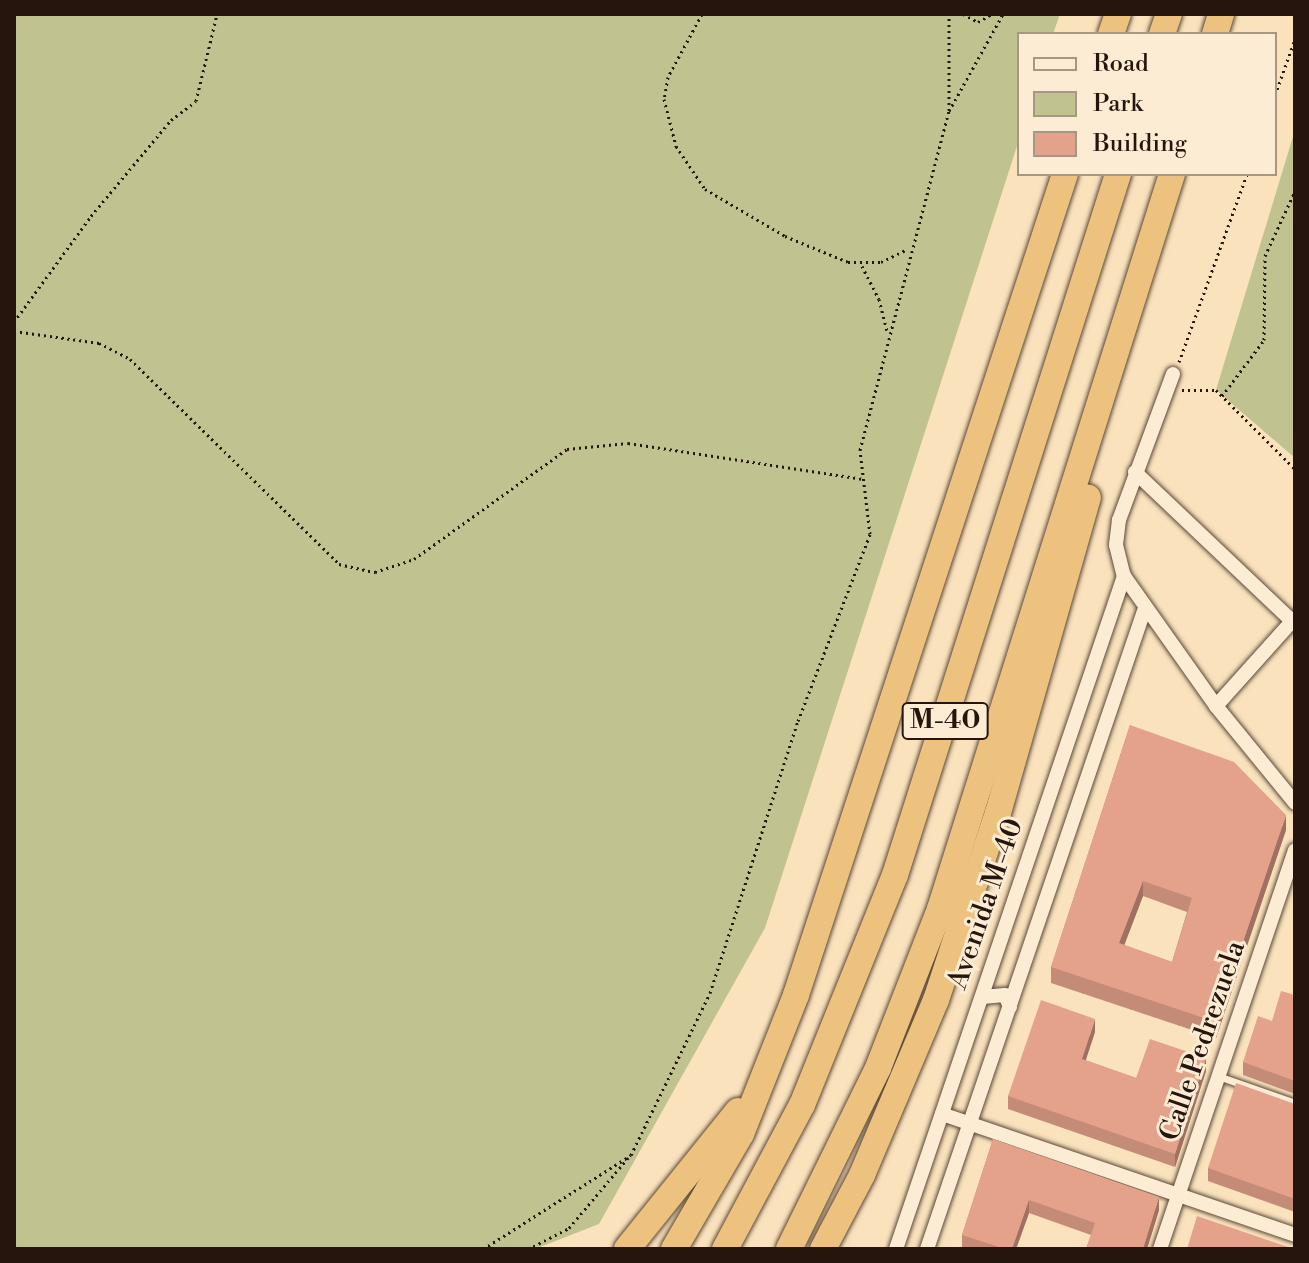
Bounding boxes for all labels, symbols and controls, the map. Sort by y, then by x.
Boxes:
legend [1017,32,1277,176]
text: Road [1093,49,1149,79]
text: Park [1093,89,1143,119]
text: Building [1093,129,1187,159]
road number: M-40 [901,699,989,743]
street label: Avenida M-40 [941,814,1031,994]
street label: Calle Pedrezuela [1153,937,1253,1145]

